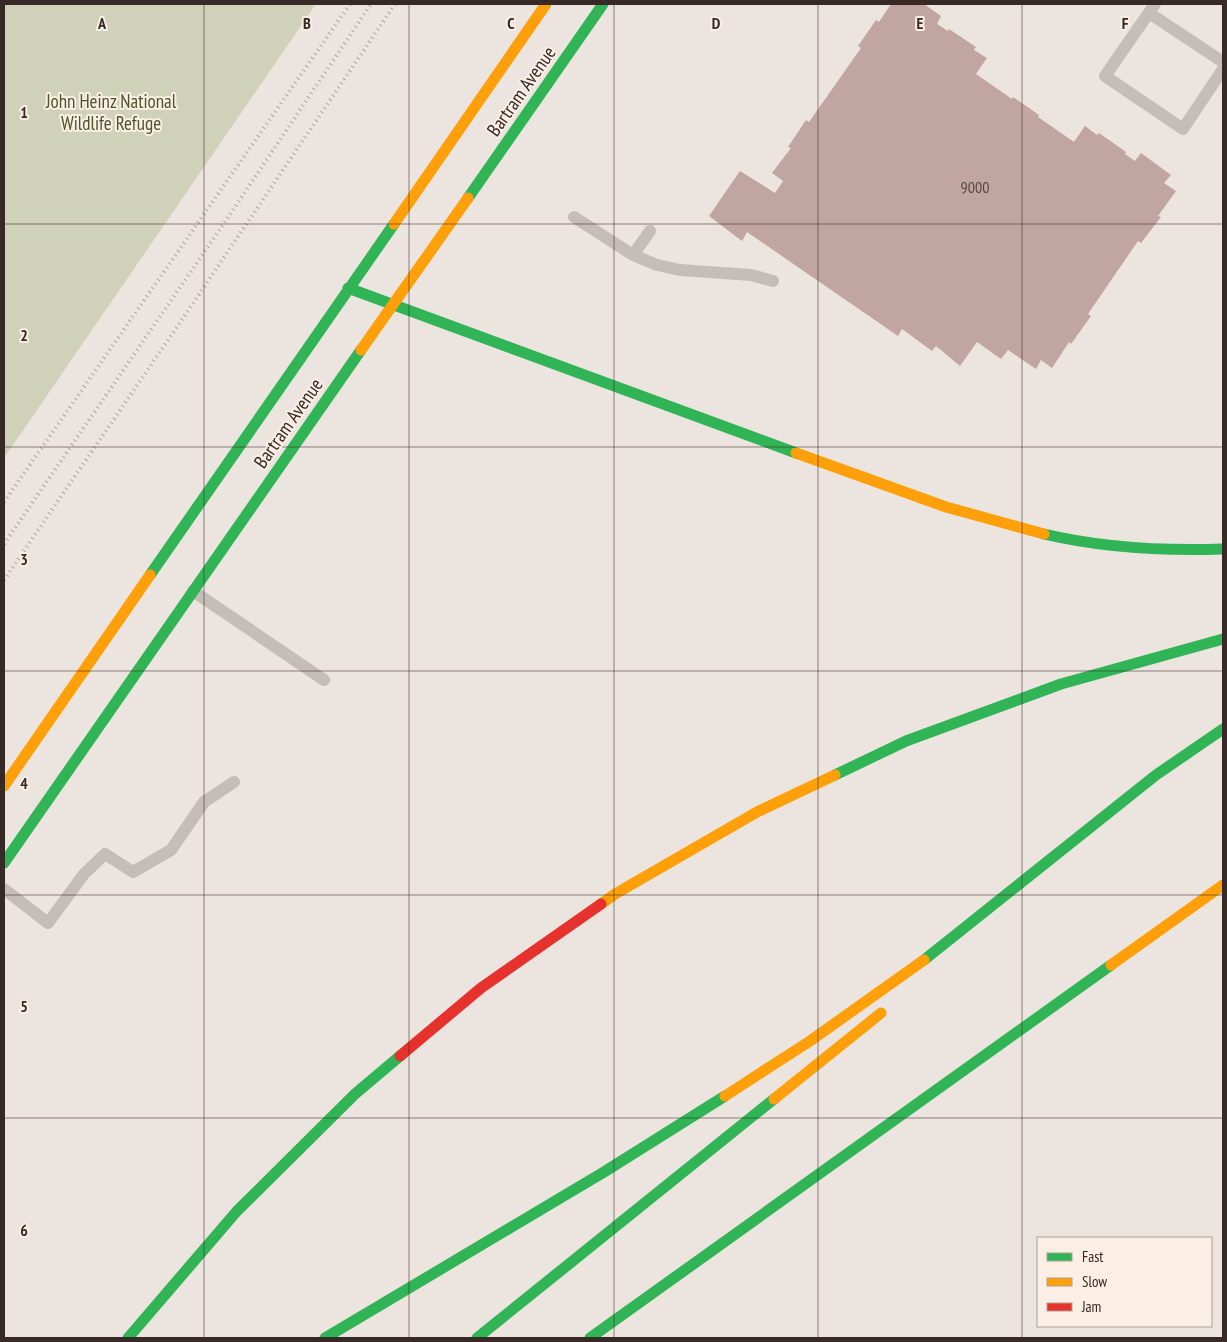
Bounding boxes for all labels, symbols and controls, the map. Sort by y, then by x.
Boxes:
text: A [97,13,107,33]
text: B [303,13,311,33]
text: C [507,13,515,33]
text: D [712,13,721,33]
text: E [917,13,924,33]
text: F [1122,13,1129,33]
street label: Bartram Avenue [481,41,561,141]
park label: John Heinz National Wildlife Refuge [45,89,177,135]
text: 1 [20,102,28,122]
house number: 9000 [961,177,989,197]
text: 2 [20,325,28,345]
street label: Bartram Avenue [248,373,328,473]
text: 3 [20,549,28,569]
text: 4 [20,773,28,793]
text: 5 [20,996,28,1016]
text: 6 [20,1220,28,1240]
legend [1037,1237,1212,1327]
text: Fast [1082,1247,1103,1266]
text: Slow [1082,1272,1107,1291]
text: Jam [1081,1297,1101,1316]

